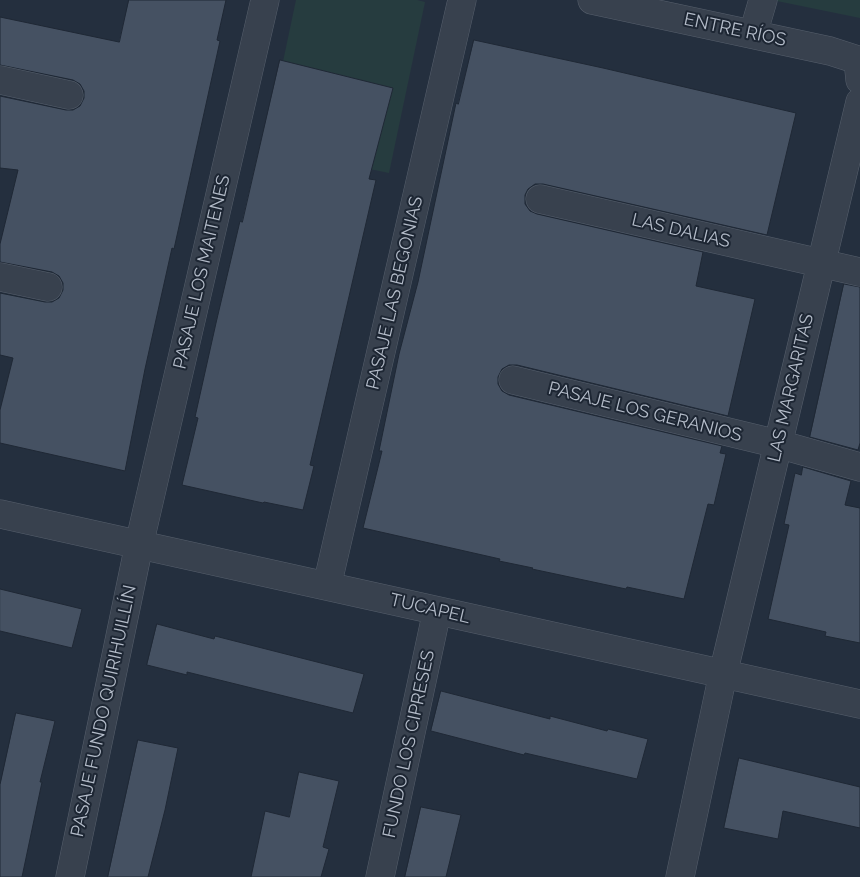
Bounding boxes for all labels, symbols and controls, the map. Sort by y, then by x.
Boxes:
street label: ENTRE RÍOS [682,9,788,51]
street label: PASAJE LOS MAITENES [169,173,235,371]
street label: PASAJE LAS BEGONIAS [362,194,428,392]
street label: LAS DALIAS [630,209,732,253]
street label: LAS MARGARITAS [763,312,819,464]
street label: PASAJE LOS GERANIOS [546,377,744,447]
street label: PASAJE FUNDO QUIRIHUILLÍN [67,583,141,839]
street label: TUCAPEL [388,589,472,629]
street label: FUNDO LOS CIPRESES [379,648,439,840]

